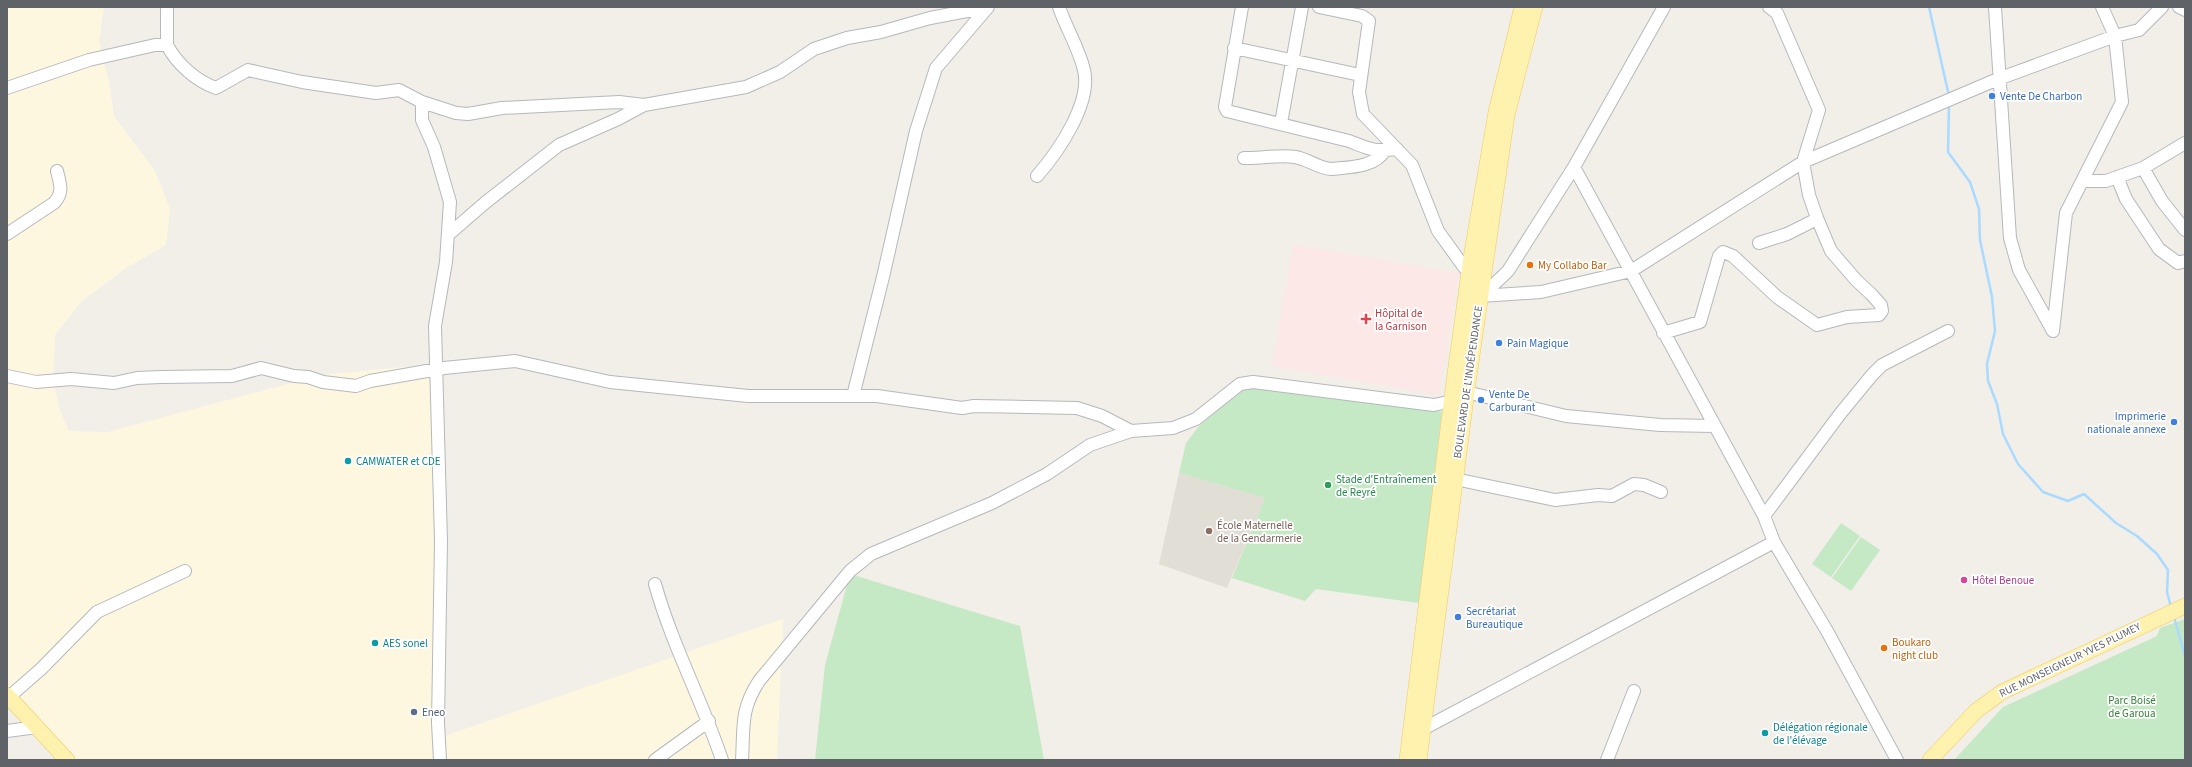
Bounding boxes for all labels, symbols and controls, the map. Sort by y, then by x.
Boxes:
place label: Vente De Charbon [2000,89,2082,104]
marker: Vente De Charbon [1987,91,1997,101]
place label: My Collabo Bar [1538,258,1607,273]
marker: My Collabo Bar [1525,260,1535,270]
street label: BOULEVARD DE L'INDÉPENDANCE [1450,304,1486,459]
place label: Hôpital de la Garnison [1375,306,1427,334]
marker: Hôpital de la Garnison [1360,313,1372,325]
place label: Pain Magique [1507,336,1569,351]
marker: Pain Magique [1494,338,1504,348]
place label: Vente De Carburant [1489,387,1536,415]
marker: Vente De Carburant [1476,395,1486,405]
place label: Imprimerie nationale annexe [2087,409,2167,437]
marker: Imprimerie nationale annexe [2169,417,2179,427]
place label: CAMWATER et CDE [356,454,441,469]
marker: CAMWATER et CDE [343,456,353,466]
place label: Stade d'Entraînement de Reyré [1336,472,1437,500]
marker: Stade d'Entraînement de Reyré [1323,480,1333,490]
place label: École Maternelle de la Gendarmerie [1217,518,1302,546]
marker: École Maternelle de la Gendarmerie [1204,526,1214,536]
place label: Hôtel Benoue [1972,573,2035,588]
marker: Hôtel Benoue [1959,575,1969,585]
place label: Secrétariat Bureautique [1466,604,1524,632]
marker: Secrétariat Bureautique [1453,612,1463,622]
street label: RUE MONSEIGNEUR YVES PLUMEY [1997,619,2144,701]
place label: Boukaro night club [1892,635,1938,663]
place label: AES sonel [383,636,428,651]
marker: AES sonel [370,638,380,648]
marker: Boukaro night club [1879,643,1889,653]
park label: Parc Boisé de Garoua [2108,693,2156,721]
place label: Eneo [422,705,445,720]
marker: Eneo [409,707,419,717]
place label: Délégation régionale de l'élévage [1773,720,1868,748]
marker: Délégation régionale de l'élévage [1760,728,1770,738]

